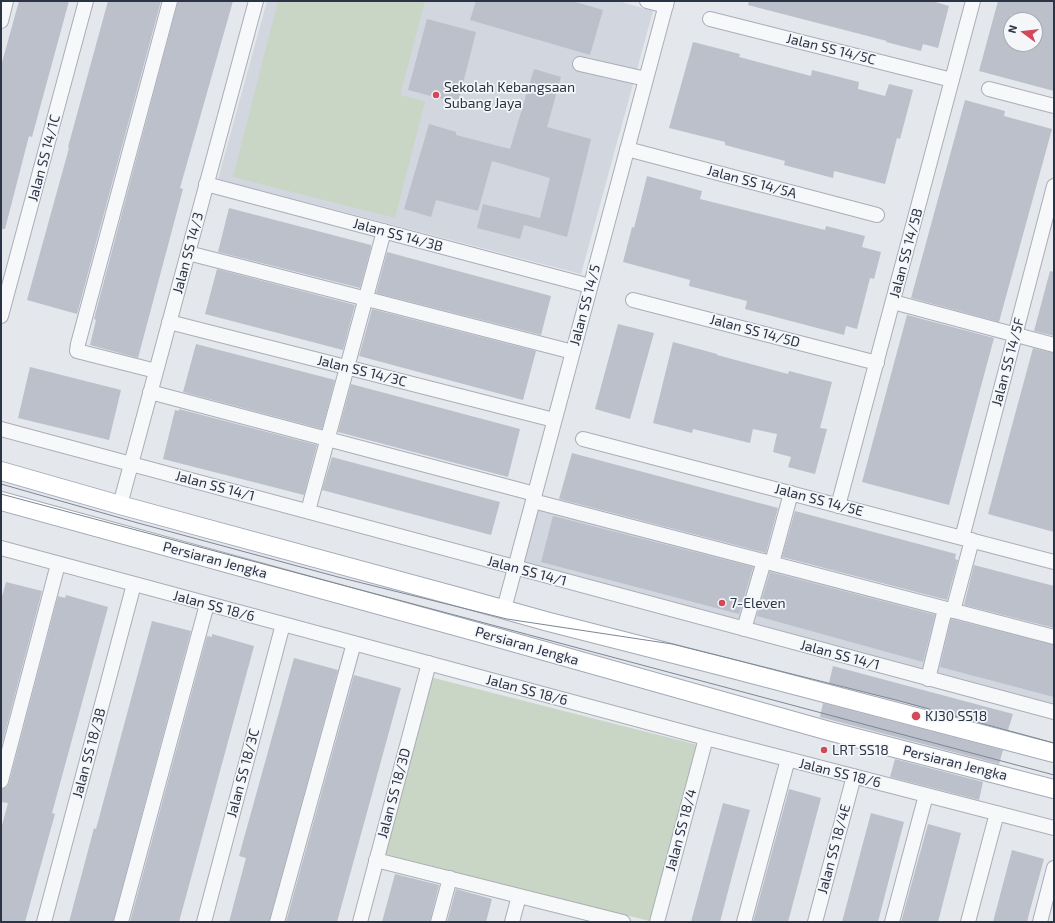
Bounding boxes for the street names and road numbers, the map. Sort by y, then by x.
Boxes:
street label: Jalan SS 14/5C [785,30,877,68]
street label: Jalan SS 14/1C [24,113,64,203]
street label: Jalan SS 14/5A [705,162,799,202]
street label: Jalan SS 14/5B [886,206,926,300]
street label: Jalan SS 14/3 [169,210,207,296]
street label: Jalan SS 14/3B [351,215,445,255]
street label: Jalan SS 14/5 [566,263,604,347]
street label: Jalan SS 14/5D [708,311,802,351]
street label: Jalan SS 14/5F [988,316,1028,408]
street label: Jalan SS 14/3C [316,352,408,390]
street label: Jalan SS 14/1 [174,467,256,505]
street label: Jalan SS 14/5E [773,480,865,520]
street label: Persiaran Jengka [161,538,269,582]
street label: Jalan SS 14/1 [486,552,568,590]
street label: Jalan SS 18/6 [171,587,257,625]
street label: Persiaran Jengka [473,623,581,669]
street label: Jalan SS 14/1 [799,636,881,674]
street label: Jalan SS 18/6 [484,671,570,709]
street label: Jalan SS 18/3B [69,706,109,800]
street label: Jalan SS 18/3C [223,727,263,819]
street label: Persiaran Jengka [901,742,1009,784]
street label: Jalan SS 18/3D [374,746,414,840]
street label: Jalan SS 18/6 [797,755,883,791]
street label: Jalan SS 18/4 [662,787,700,873]
street label: Jalan SS 18/4E [814,802,854,896]

